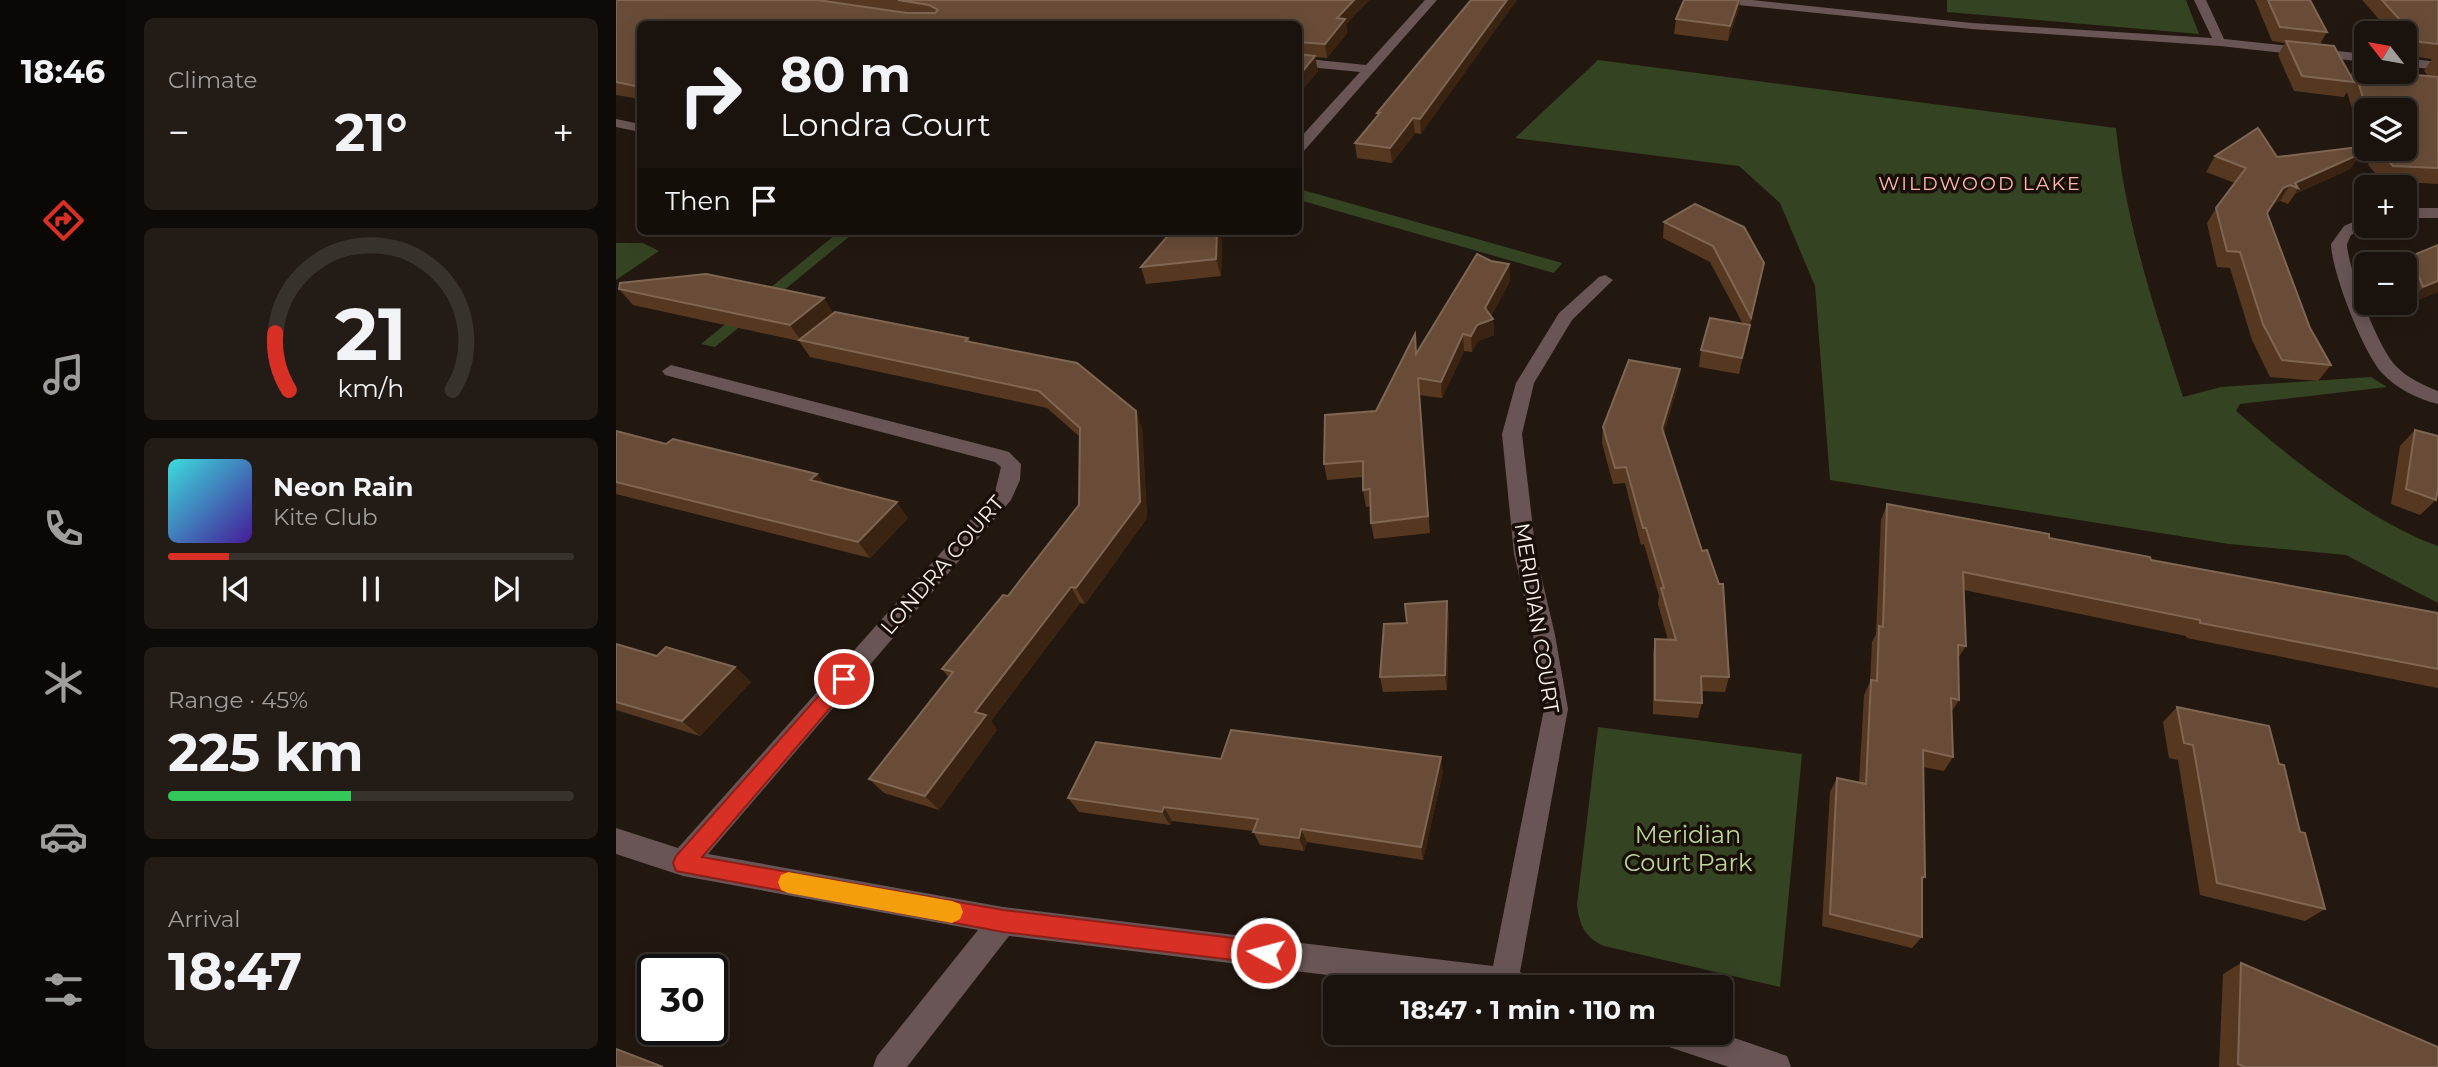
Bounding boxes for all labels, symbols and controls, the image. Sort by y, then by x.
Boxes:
north arrow [2354,21,2417,84]
map controls [2354,21,2417,315]
text: 80 m [780,45,911,104]
icon: right [665,49,756,140]
text: 18:46 [21,52,105,91]
text: Climate [168,66,257,94]
button: layers [2354,98,2417,161]
text: 21° [335,101,407,164]
text: Londra Court [780,105,991,144]
text: − [168,109,190,156]
text: + [552,109,574,156]
district label: WILDWOOD LAKE [1878,172,2082,195]
button: + [2354,175,2417,238]
icon: arrive [745,182,783,220]
text: Then [665,185,731,217]
icon: directions [39,196,88,245]
button: − [2354,252,2417,315]
text: 21 [335,290,407,378]
icon: music [39,350,88,399]
text: km/h [338,372,404,402]
text: Neon Rain [273,471,414,503]
street label: LONDRA COURT [875,491,1009,639]
text: Kite Club [273,503,378,531]
icon: phone [39,504,88,553]
street label: MERIDIAN COURT [1510,521,1564,715]
icon: previous [217,570,255,608]
icon: pause [352,570,390,608]
icon: next [487,570,525,608]
pin [814,649,874,709]
icon: climate [39,658,88,707]
icon: arrive [825,660,863,698]
text: Range · 45% [168,686,308,714]
text: 225 km [168,721,363,784]
icon: car [39,812,88,861]
park label: Meridian Court Park [1624,820,1753,877]
text: Arrival [168,905,241,933]
position arrow [1229,916,1303,990]
text: 18:47 [168,940,302,1003]
speed limit sign: 30 [637,954,728,1045]
icon: filters [39,965,88,1014]
text: 18:47 · 1 min · 110 m [1400,994,1656,1026]

